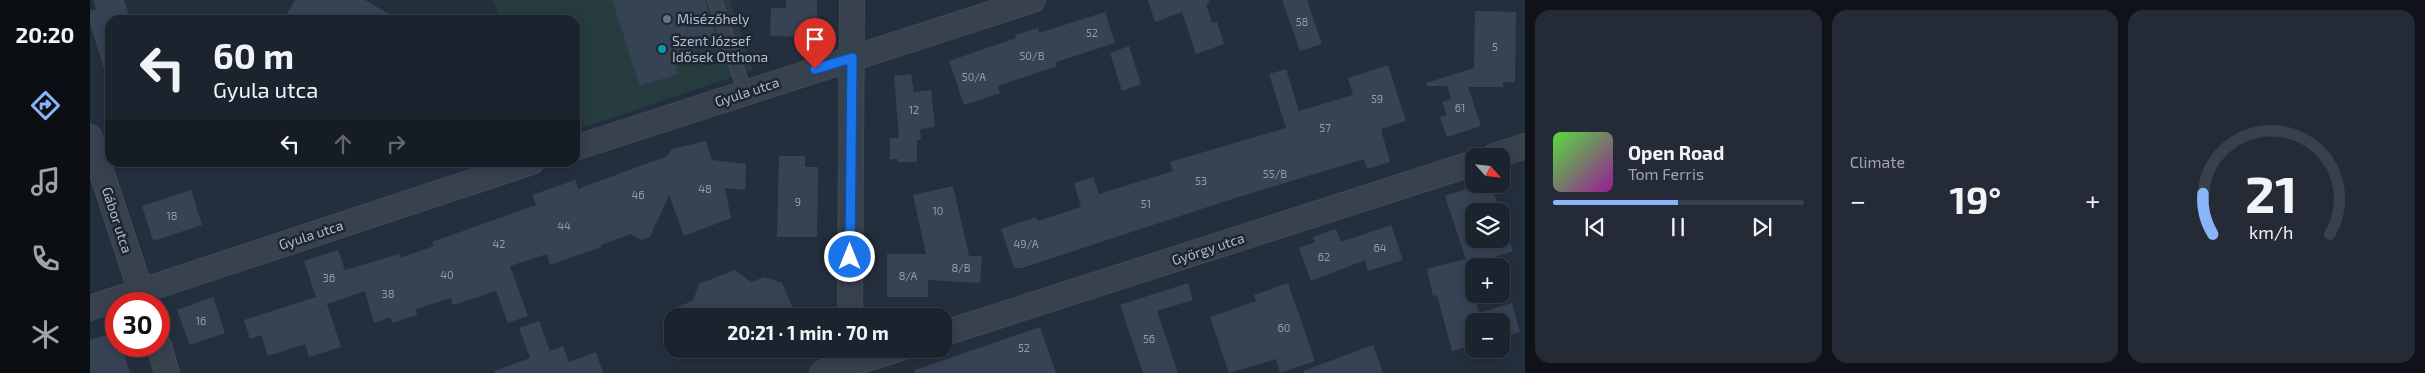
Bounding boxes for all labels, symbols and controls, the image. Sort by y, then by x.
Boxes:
place label: Misézőhely [677,10,750,27]
marker: Misézőhely [661,13,673,25]
house number: 58 [1296,15,1308,28]
pin [794,18,836,69]
text: 20:20 [16,21,74,47]
icon: arrive [801,25,829,53]
house number: 52 [1086,26,1098,39]
place label: Szent József Idősek Otthona [672,32,768,65]
text: 60 m [213,34,294,76]
icon: left [130,35,195,100]
house number: 5 [1492,40,1498,53]
marker: Szent József Idősek Otthona [656,43,668,55]
house number: 50/B [1019,49,1045,62]
house number: 50/A [962,70,986,83]
street label: Gyula utca [712,73,781,110]
text: Gyula utca [213,76,318,102]
icon: directions [28,88,63,123]
house number: 59 [1371,92,1383,105]
house number: 61 [1455,101,1465,114]
house number: 12 [909,103,919,116]
house number: 57 [1319,121,1331,134]
icon: left [276,130,304,158]
icon: ahead [329,130,357,158]
icon: right [382,130,410,158]
text: Open Road [1628,141,1724,164]
north arrow [1465,148,1510,192]
map controls [1465,148,1510,358]
text: Climate [1850,152,1905,171]
text: 21 [2245,161,2298,223]
icon: music [28,164,63,199]
text: Tom Ferris [1628,164,1704,183]
house number: 55/B [1263,167,1287,180]
house number: 53 [1195,174,1207,187]
text: 19° [1950,176,2001,222]
house number: 48 [698,182,712,195]
text: − [1850,183,1866,217]
text: + [2085,183,2100,217]
street label: Gábor utca [99,185,136,255]
house number: 46 [631,188,645,201]
house number: 9 [795,195,801,208]
house number: 51 [1141,197,1151,210]
button: layers [1465,203,1510,248]
house number: 10 [932,204,944,217]
house number: 18 [166,209,178,222]
icon: previous [1581,213,1609,241]
icon: pause [1664,213,1692,241]
icon: next [1748,213,1776,241]
street label: Gyula utca [276,216,345,253]
house number: 44 [557,219,571,232]
text: km/h [2249,221,2294,243]
street label: György utca [1169,229,1246,268]
position arrow [823,230,875,282]
house number: 42 [493,237,505,250]
house number: 49/A [1014,237,1039,250]
icon: phone [28,241,63,276]
house number: 64 [1373,241,1387,254]
house number: 62 [1318,250,1330,263]
button: + [1465,258,1510,303]
house number: 8/B [951,261,971,274]
house number: 40 [440,268,454,281]
house number: 8/A [899,269,917,282]
house number: 36 [323,271,335,284]
house number: 38 [382,287,394,300]
speed limit sign: 30 [105,292,170,357]
button: − [1465,313,1510,358]
house number: 16 [196,314,206,327]
icon: climate [28,317,63,352]
text: 20:21 · 1 min · 70 m [727,321,889,344]
house number: 60 [1278,321,1290,334]
house number: 56 [1143,332,1155,345]
house number: 52 [1018,341,1030,354]

